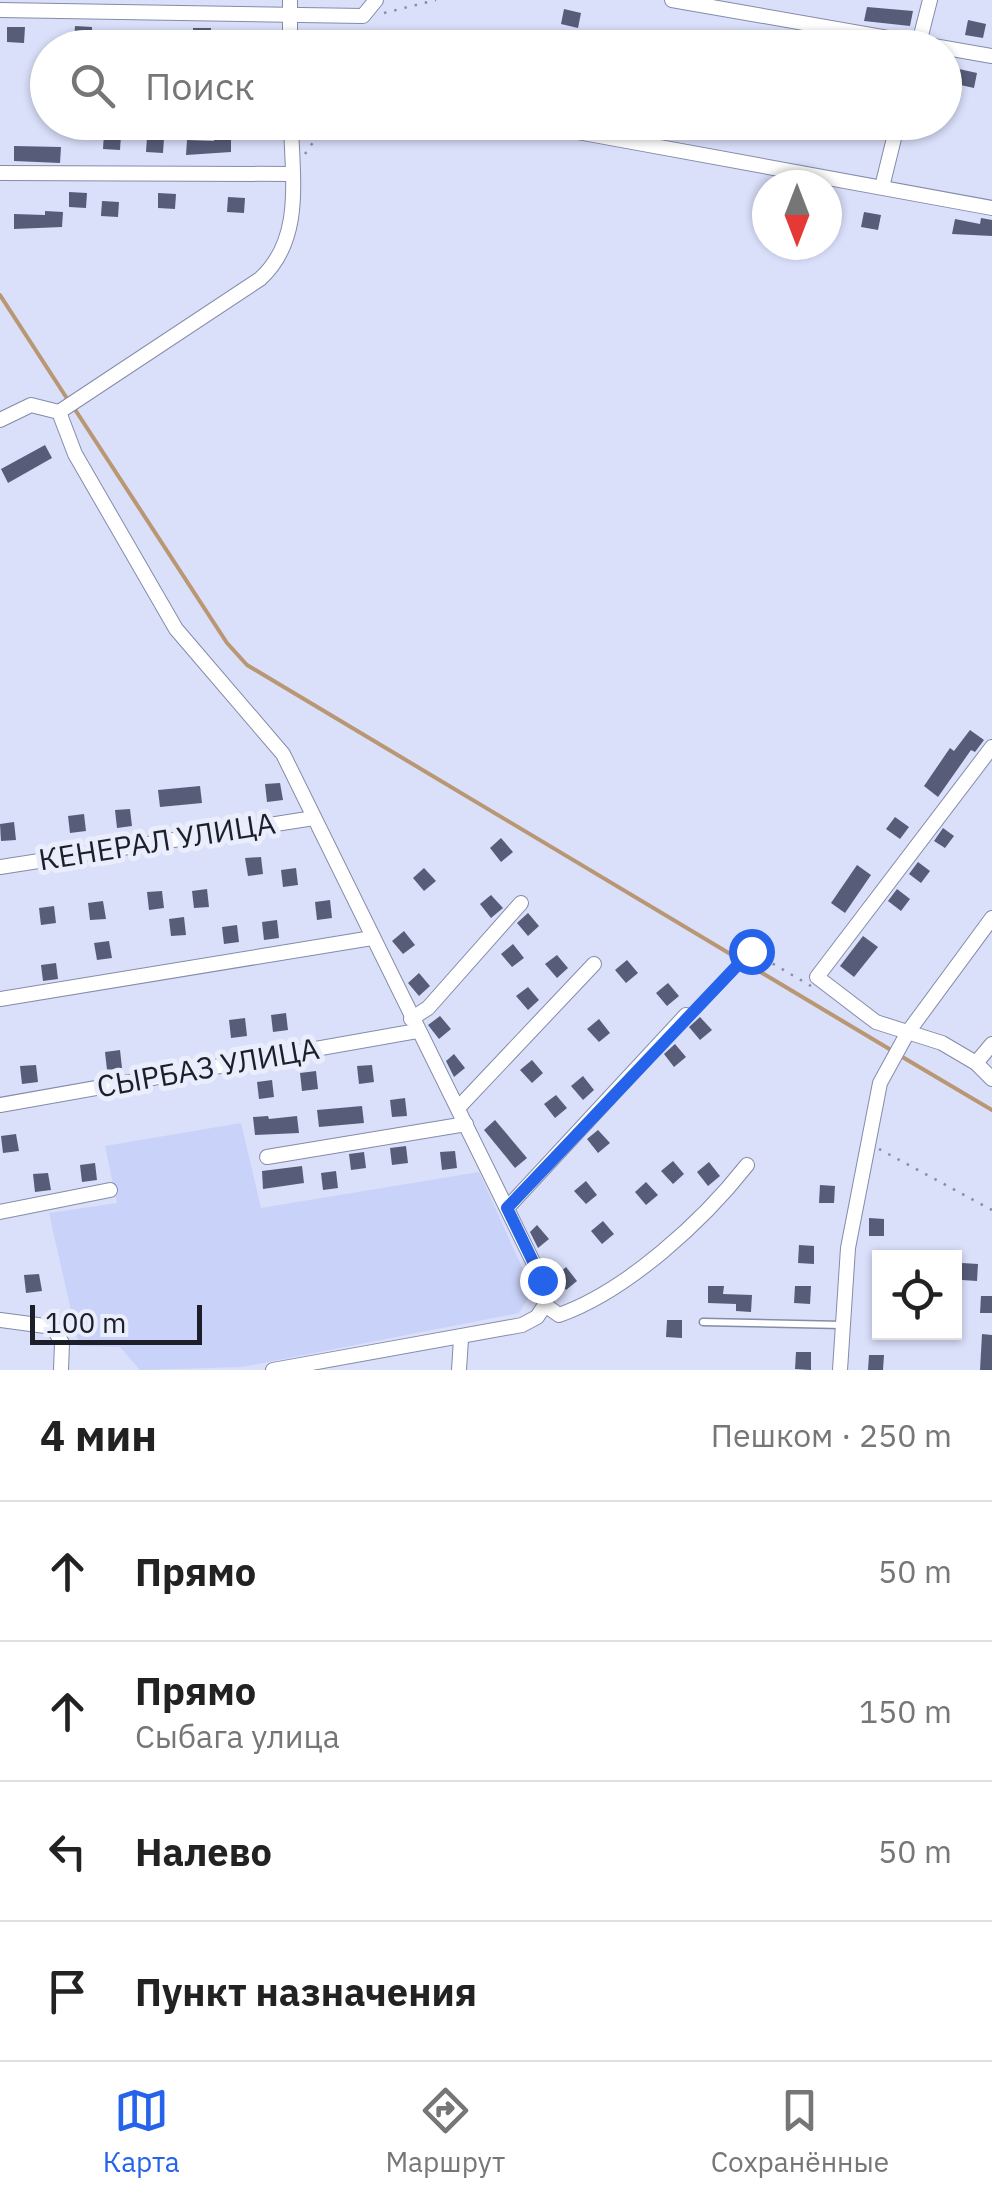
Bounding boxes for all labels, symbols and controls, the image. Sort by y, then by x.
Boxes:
search box [30,30,962,140]
icon: search [65,58,120,113]
text: Поиск [145,61,255,110]
north arrow [752,170,842,260]
street label: КЕНЕРАЛ УЛИЦА [36,803,278,878]
route start [729,929,775,975]
street label: СЫРБАЗ УЛИЦА [94,1028,322,1105]
map controls [872,1250,962,1340]
button: locate [872,1250,962,1340]
route end [520,1258,566,1304]
scale bar [30,1300,202,1344]
text: 100 m [45,1304,126,1341]
text: 4 мин [40,1408,157,1463]
text: Пешком · 250 m [711,1414,952,1456]
icon: ahead [40,1544,95,1599]
text: Прямо [135,1547,256,1596]
text: 50 m [878,1550,952,1592]
text: Прямо [135,1666,256,1715]
icon: ahead [40,1684,95,1739]
text: 150 m [859,1690,952,1732]
text: Сыбага улица [135,1715,340,1757]
icon: left [40,1824,95,1879]
text: Налево [135,1827,272,1876]
text: 50 m [878,1830,952,1872]
icon: arrive [40,1964,95,2019]
text: Пункт назначения [135,1967,477,2016]
tab: Карта [103,2083,180,2180]
tab: Маршрут [385,2083,505,2180]
tab: Сохранённые [711,2083,889,2180]

